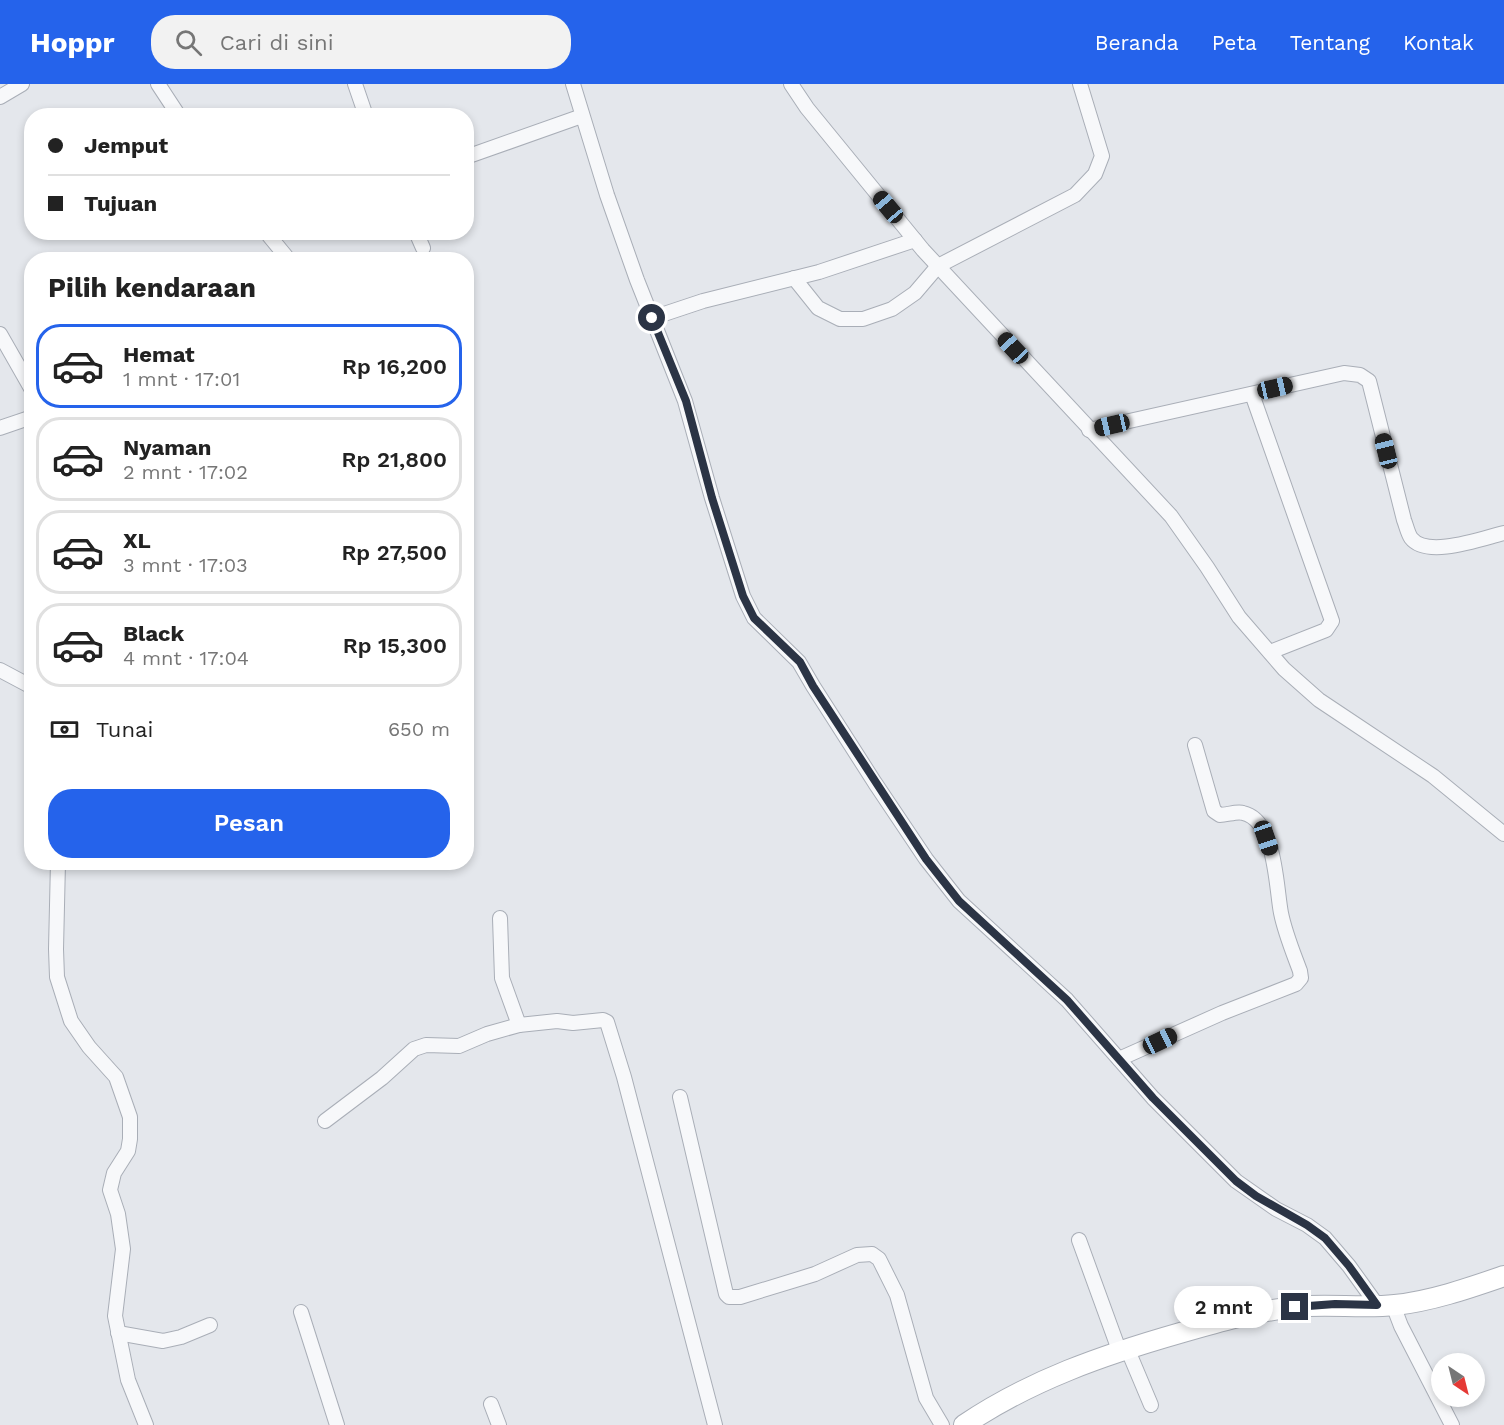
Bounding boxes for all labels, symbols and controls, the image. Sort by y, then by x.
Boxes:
search box [151,15,571,69]
text: Hoppr [30,26,115,59]
icon: search [172,26,205,59]
text: Cari di sini [220,30,334,55]
text: Beranda [1095,30,1179,55]
text: Peta [1212,30,1257,55]
text: Tentang [1290,30,1370,55]
text: Kontak [1403,30,1474,55]
text: Jemput [84,133,168,158]
car [870,187,906,227]
text: Tujuan [84,191,157,216]
text: Pilih kendaraan [48,272,256,304]
route start [638,304,665,331]
car [994,329,1032,367]
icon: car [51,339,105,393]
text: Hemat [123,342,195,367]
text: Rp 16,200 [342,354,447,379]
text: 1 mnt · 17:01 [123,367,240,391]
car [1255,375,1295,401]
car [1092,412,1132,438]
car [1373,431,1399,471]
icon: car [51,432,105,486]
text: Nyaman [123,435,211,460]
text: Rp 21,800 [342,447,447,472]
text: 2 mnt · 17:02 [123,460,248,484]
icon: car [51,525,105,579]
text: XL [123,528,151,553]
text: Rp 27,500 [341,540,447,565]
text: 3 mnt · 17:03 [123,553,248,577]
icon: car [51,618,105,672]
text: Black [123,621,184,646]
text: Rp 15,300 [343,633,447,658]
text: 4 mnt · 17:04 [123,646,249,670]
icon: cash [48,713,81,746]
text: Tunai [96,717,153,742]
text: 650 m [388,717,450,741]
button: Pesan [48,789,450,858]
car [1252,818,1280,858]
car [1140,1025,1180,1057]
callout: 2 mnt [1175,1286,1274,1328]
route end [1281,1293,1308,1320]
text: 2 mnt [1195,1295,1252,1319]
north arrow [1431,1353,1485,1407]
map controls [1431,1353,1485,1407]

